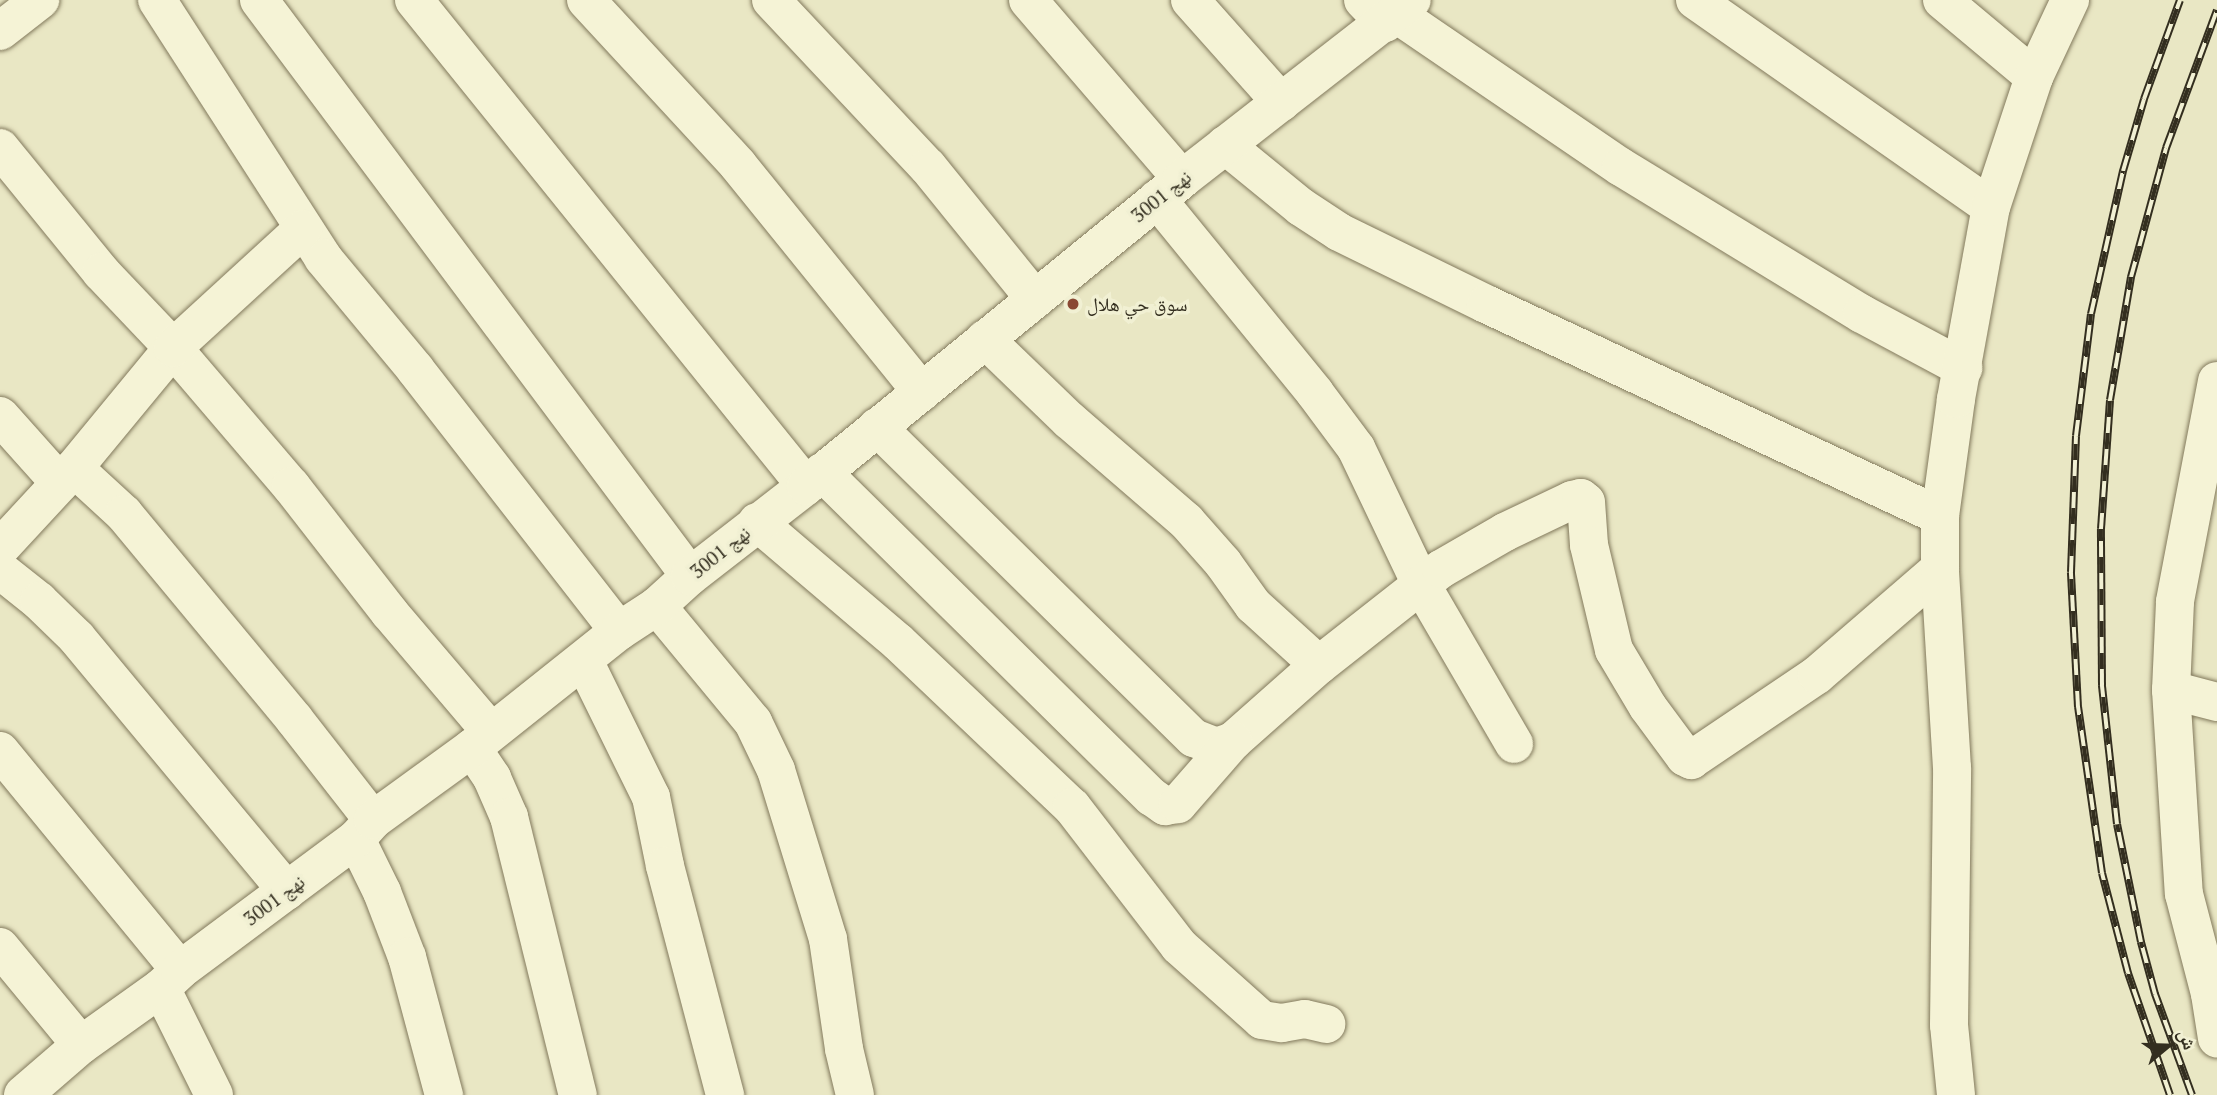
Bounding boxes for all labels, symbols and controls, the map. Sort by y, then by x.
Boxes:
street label: نهج 3001 [1127,165,1195,227]
place label: سوق حي هلال [1087,293,1188,315]
marker: سوق حي هلال [1065,296,1081,312]
street label: نهج 3001 [686,521,754,583]
street label: نهج 3001 [239,870,309,930]
north arrow [2133,1011,2203,1081]
text: ش [2173,1025,2203,1053]

